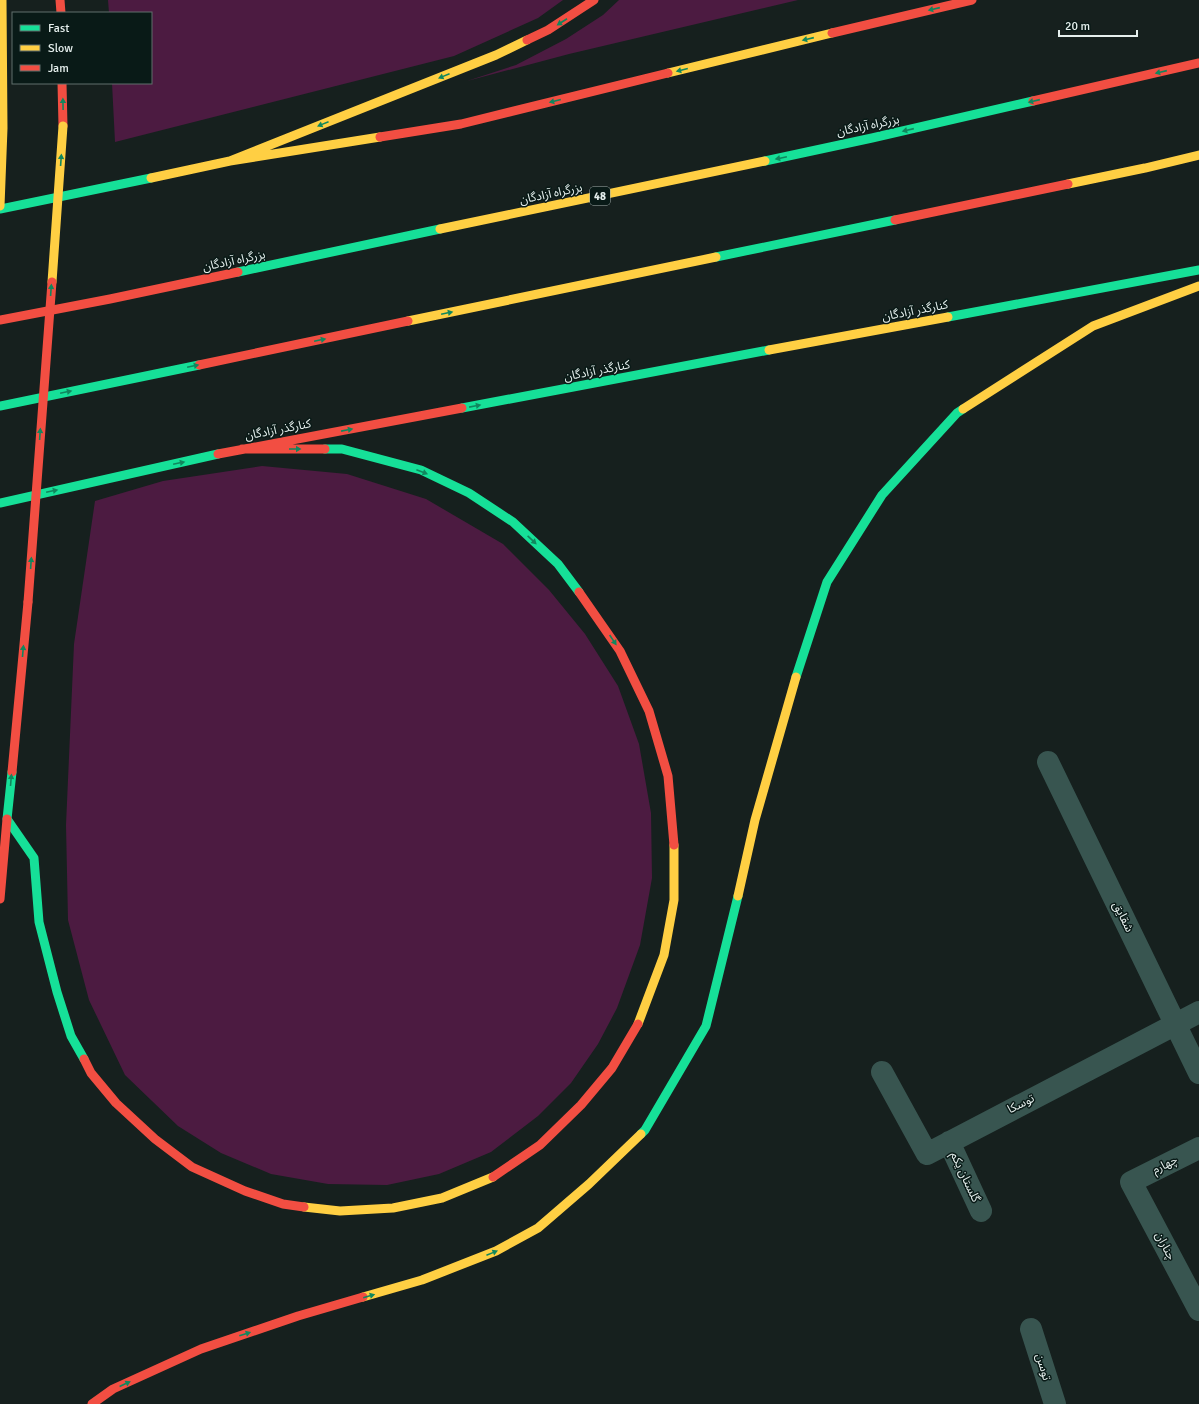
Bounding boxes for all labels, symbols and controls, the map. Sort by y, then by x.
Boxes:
one-way arrow [928,6,940,12]
legend [12,12,152,84]
scale bar [1059,12,1137,38]
one-way arrow [556,18,567,25]
text: 20 m [1065,19,1090,34]
text: Fast [48,21,69,36]
one-way arrow [802,36,814,42]
text: Slow [48,41,73,56]
text: Jam [48,61,69,76]
one-way arrow [675,67,688,73]
one-way arrow [1155,69,1167,75]
one-way arrow [437,73,449,79]
one-way arrow [60,97,66,110]
one-way arrow [549,98,561,104]
one-way arrow [1028,98,1040,104]
street label: بزرگراه آزادگان [835,112,901,140]
one-way arrow [318,121,329,127]
one-way arrow [901,127,913,133]
one-way arrow [57,154,64,166]
one-way arrow [774,155,787,161]
street label: بزرگراه آزادگان [518,180,584,208]
road number: 48 [590,187,610,205]
street label: بزرگراه آزادگان [201,247,267,275]
one-way arrow [48,284,55,296]
street label: کنارگذر آزادگان [881,297,950,325]
one-way arrow [441,310,454,316]
one-way arrow [314,336,326,342]
street label: کنارگذر آزادگان [563,357,632,385]
one-way arrow [187,363,199,369]
one-way arrow [59,389,72,395]
one-way arrow [469,402,481,408]
street label: کنارگذر آزادگان [244,416,313,444]
one-way arrow [341,426,353,432]
one-way arrow [37,427,44,440]
one-way arrow [289,446,302,452]
one-way arrow [173,460,185,466]
one-way arrow [417,469,429,475]
one-way arrow [46,488,58,494]
one-way arrow [527,535,537,545]
one-way arrow [27,557,34,569]
one-way arrow [609,635,617,646]
one-way arrow [20,645,27,657]
one-way arrow [8,774,14,786]
street label: شقایق [1109,899,1137,935]
street label: توسکا [1005,1091,1037,1117]
street label: گلستان یکم [946,1149,984,1206]
street label: چهارم [1150,1152,1181,1179]
street label: چناران [1151,1229,1179,1263]
one-way arrow [486,1250,497,1256]
one-way arrow [363,1293,375,1299]
one-way arrow [239,1331,251,1337]
street label: توسن [1032,1352,1054,1383]
one-way arrow [119,1381,131,1387]

